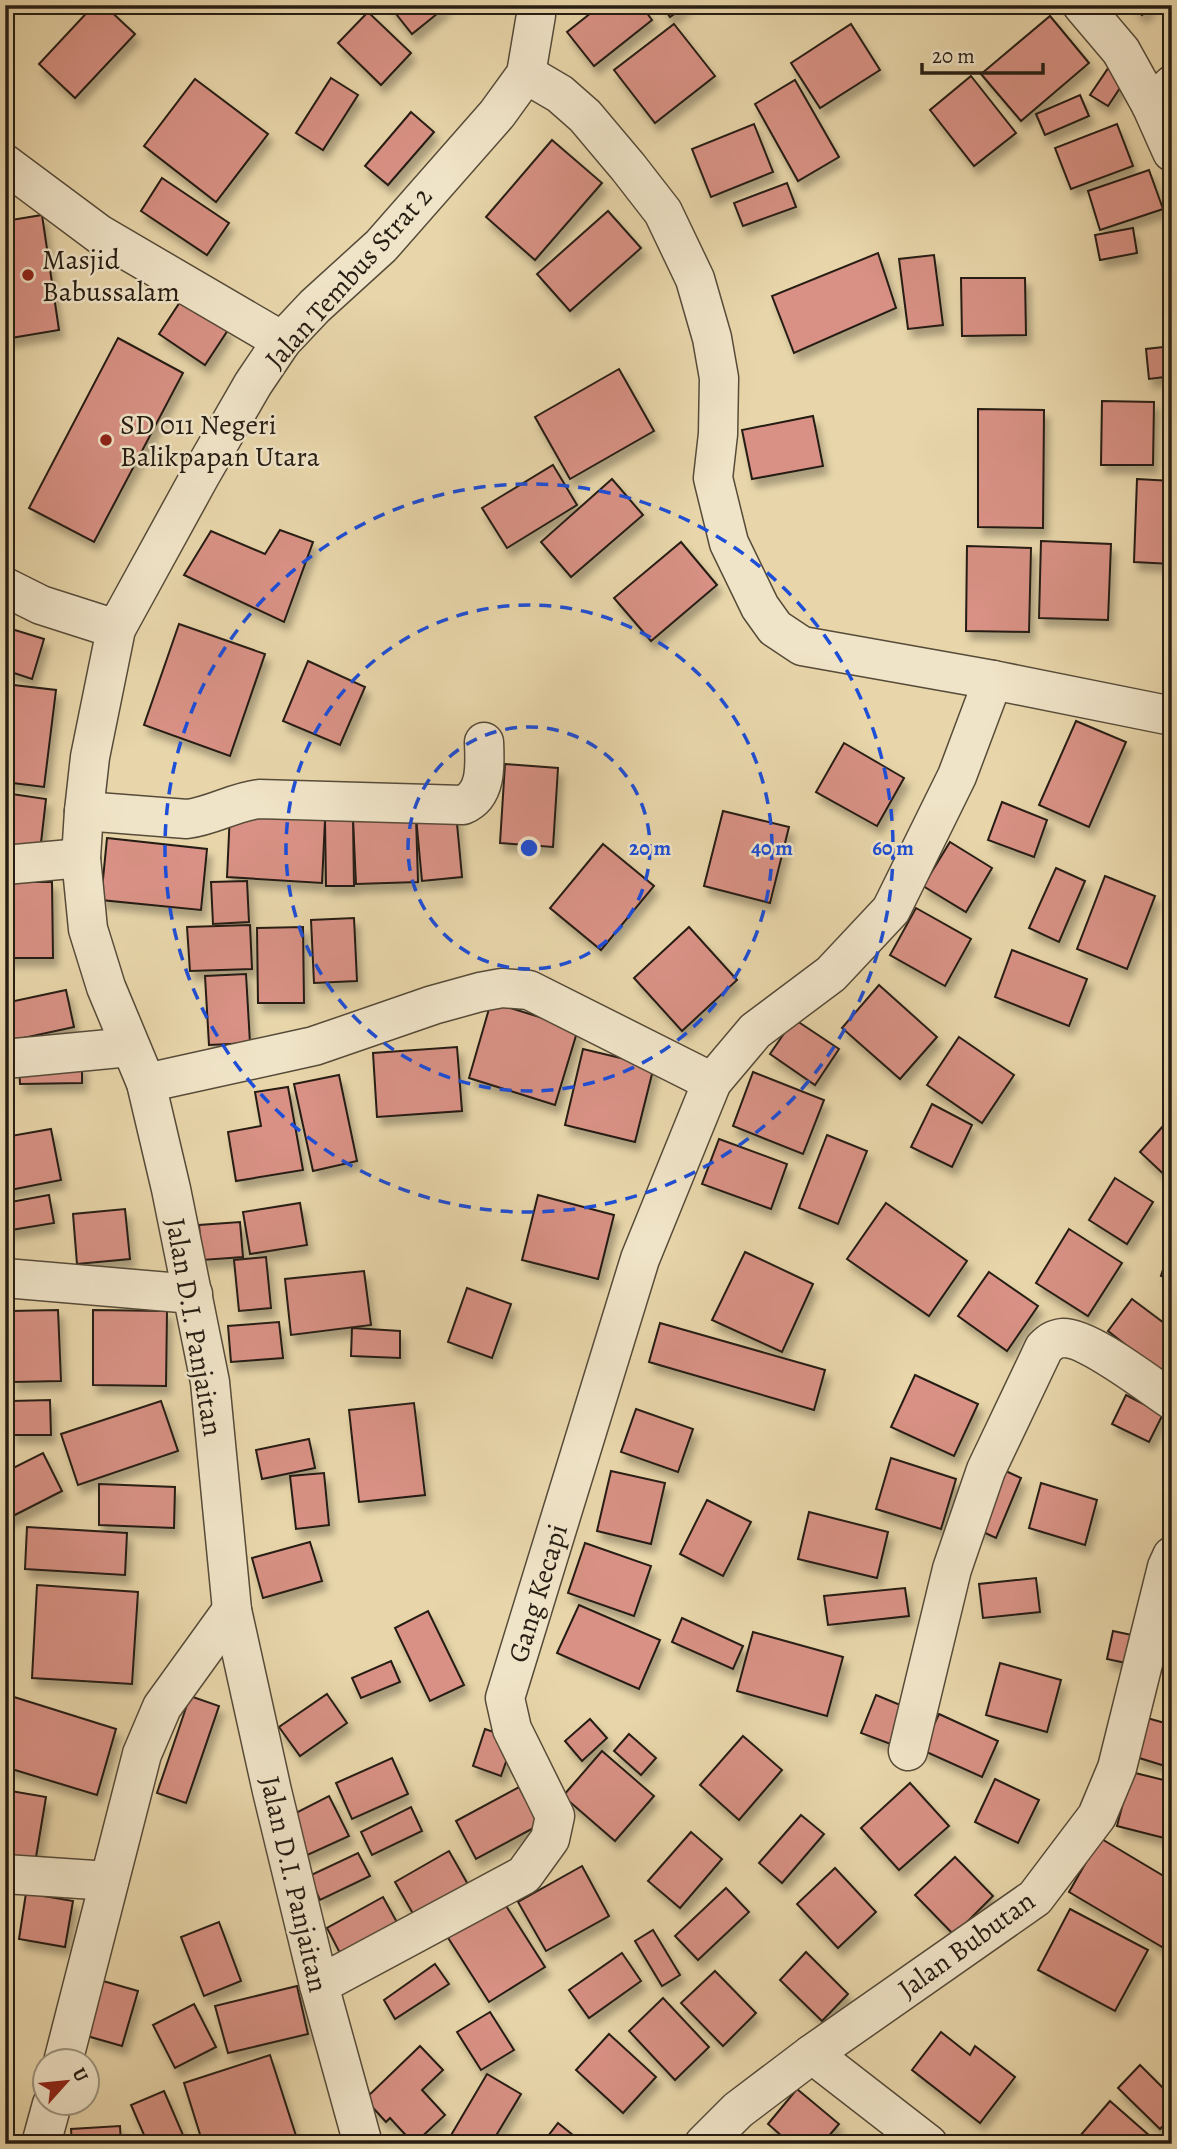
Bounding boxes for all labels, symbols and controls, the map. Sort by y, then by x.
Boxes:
scale bar [922,32,1042,76]
text: 20 m [932,42,975,70]
street label: Jalan Tembus Strat 2 [257,178,441,377]
place label: Masjid Babussalam [42,241,180,311]
marker: Masjid Babussalam [20,267,36,283]
place label: SD 011 Negeri Balikpapan Utara [120,406,320,476]
marker: SD 011 Negeri Balikpapan Utara [98,432,114,448]
text: 20 m [629,834,671,862]
text: 40 m [751,834,793,862]
text: 60 m [872,834,914,862]
centre of rings [517,836,541,860]
street label: Jalan D.I. Panjaitan [156,1215,232,1439]
street label: Gang Kecapi [499,1519,577,1667]
street label: Jalan D.I. Panjaitan [251,1772,337,1996]
street label: Jalan Bubutan [890,1882,1043,2008]
north arrow [32,2048,102,2118]
text: U [66,2063,95,2087]

